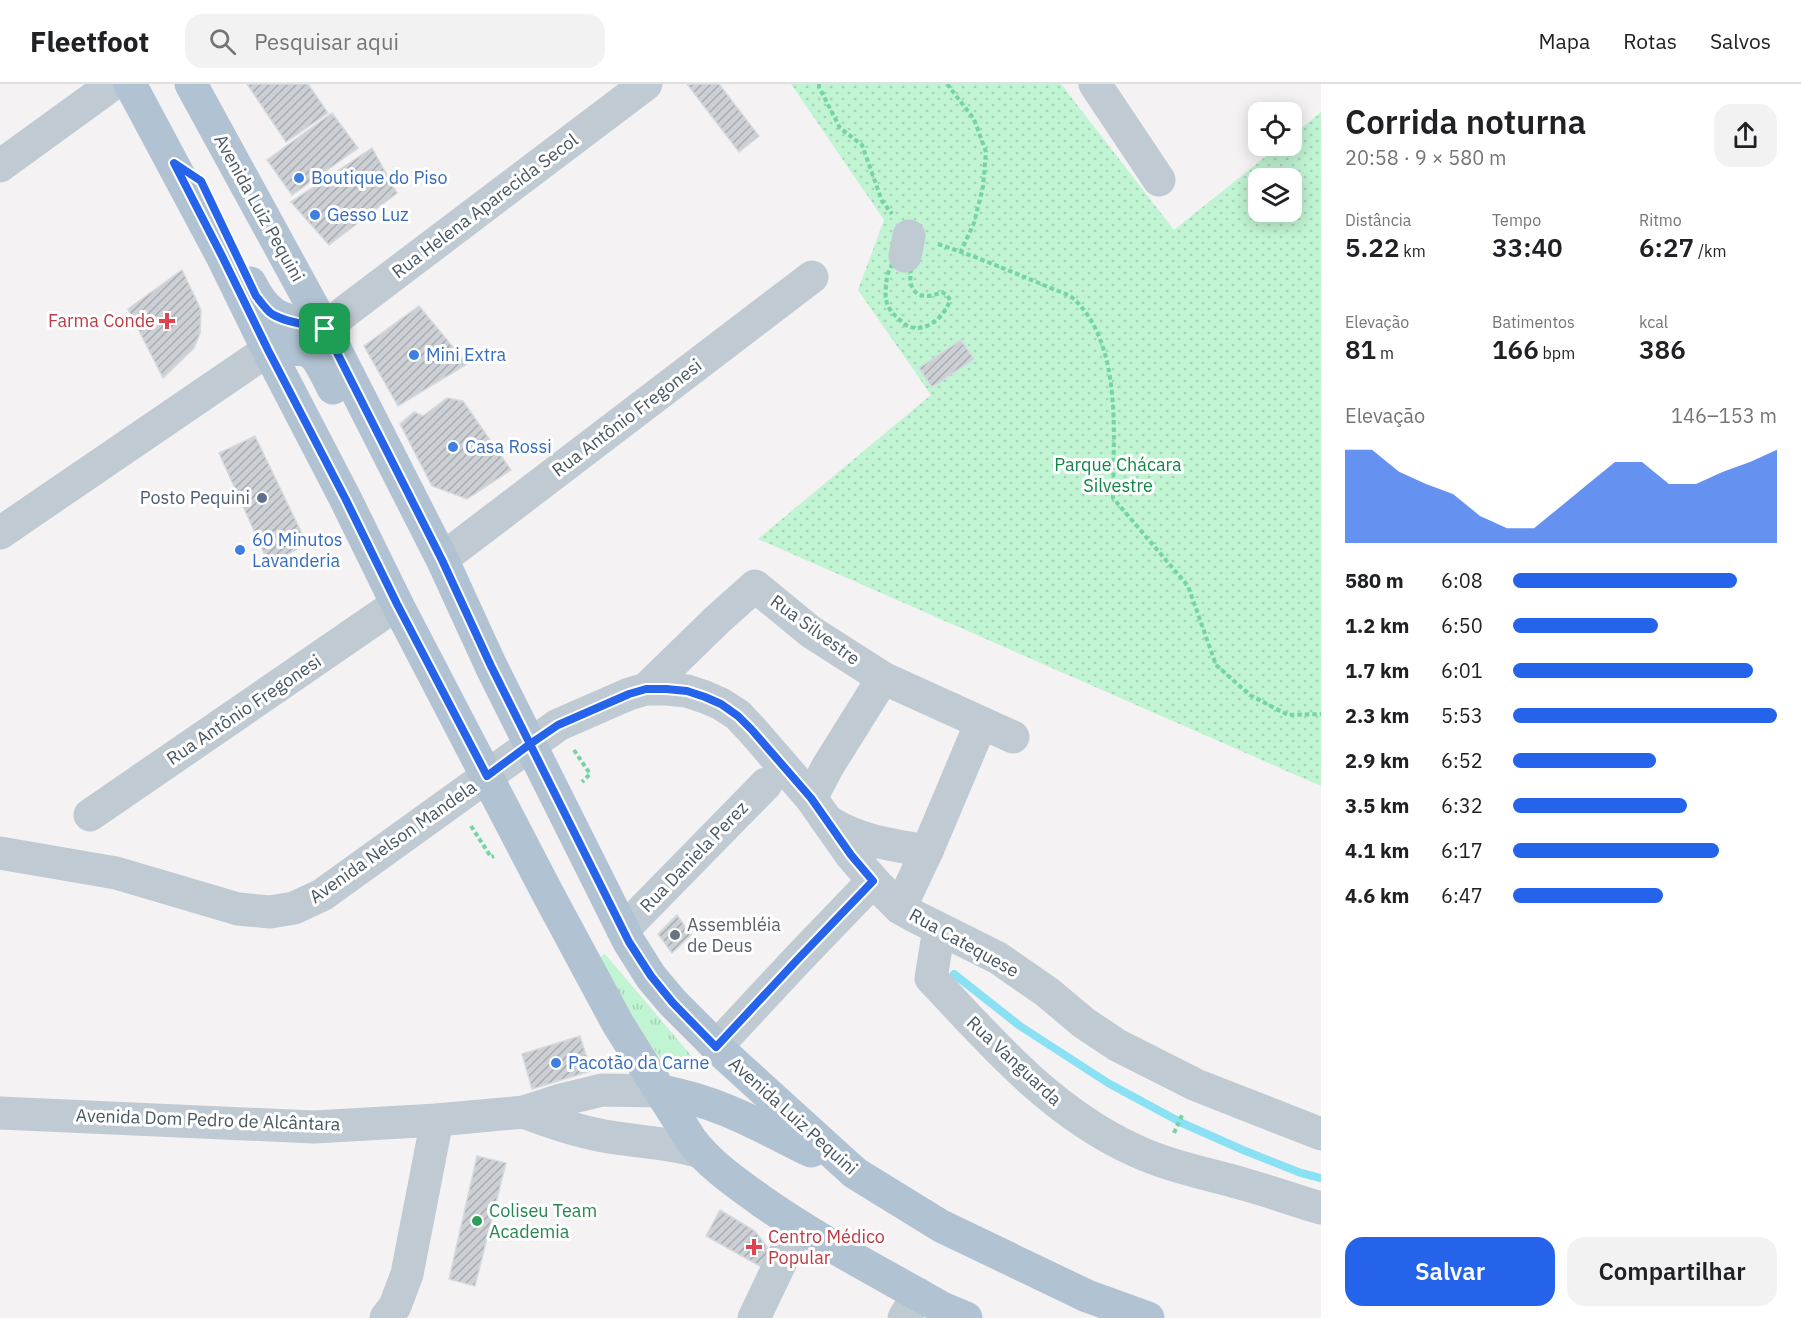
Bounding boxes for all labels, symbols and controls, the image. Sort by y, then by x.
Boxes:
search box [185,14,605,68]
text: Fleetfoot [30,23,149,60]
icon: search [206,25,239,58]
text: Pesquisar aqui [254,27,399,56]
text: Mapa [1539,27,1590,55]
text: Rotas [1623,27,1677,55]
text: Salvos [1710,27,1771,55]
text: Corrida noturna [1345,100,1586,143]
map controls [1248,102,1302,222]
button: locate [1248,102,1302,156]
button: share [1714,104,1777,167]
street label: Rua Helena Aparecida Secol [387,128,582,283]
street label: Avenida Luiz Pequini [209,130,310,286]
text: 20:58 · 9 × 580 m [1345,144,1506,171]
place label: Boutique do Piso [311,166,448,189]
button: layers [1248,168,1302,222]
marker: Boutique do Piso [292,171,306,185]
place label: Gesso Luz [327,203,409,226]
marker: Gesso Luz [308,208,322,222]
text: Distância [1345,210,1411,230]
text: Tempo [1492,210,1541,230]
text: Ritmo [1639,210,1682,230]
text: 5.22 [1345,230,1400,264]
text: 33:40 [1492,230,1563,264]
text: 6:27 [1639,230,1694,264]
text: km [1400,241,1426,261]
text: /km [1694,241,1726,261]
pin [299,303,350,354]
place label: Farma Conde [48,309,155,332]
icon: arrive [308,312,341,345]
text: Elevação [1345,312,1409,332]
text: Batimentos [1492,312,1575,332]
text: kcal [1639,312,1668,332]
marker: Farma Conde [160,314,174,328]
text: 81 [1345,332,1376,366]
text: 166 [1492,332,1539,366]
text: 386 [1639,332,1686,366]
place label: Mini Extra [426,343,507,366]
text: m [1376,343,1394,363]
text: bpm [1539,343,1575,363]
marker: Mini Extra [407,348,421,362]
street label: Rua Antônio Fregonesi [547,354,706,481]
text: Elevação [1345,402,1425,429]
text: 146–153 m [1671,402,1777,429]
place label: Casa Rossi [465,435,552,458]
marker: Casa Rossi [446,440,460,454]
park label: Parque Chácara Silvestre [1054,453,1182,497]
place label: Posto Pequini [140,486,250,509]
marker: Posto Pequini [255,491,269,505]
place label: 60 Minutos Lavanderia [252,528,343,572]
marker: 60 Minutos Lavanderia [233,543,247,557]
text: 580 m [1345,567,1404,594]
text: 6:08 [1441,567,1483,594]
street label: Rua Silvestre [766,589,865,670]
text: 1.2 km [1345,612,1409,639]
text: 6:50 [1441,612,1483,639]
street label: Rua Antônio Fregonesi [162,649,325,770]
text: 1.7 km [1345,657,1409,684]
text: 6:01 [1441,657,1483,684]
text: 2.3 km [1345,702,1409,729]
text: 5:53 [1441,702,1483,729]
text: 2.9 km [1345,747,1409,774]
text: 6:52 [1441,747,1483,774]
street label: Avenida Nelson Mandela [305,775,481,908]
text: 3.5 km [1345,792,1409,819]
text: 6:32 [1441,792,1483,819]
street label: Rua Daniela Perez [635,796,753,917]
text: 4.1 km [1345,837,1409,864]
text: 6:17 [1441,837,1483,864]
text: 4.6 km [1345,882,1409,909]
text: 6:47 [1441,882,1483,909]
street label: Rua Catequese [905,903,1023,982]
place label: Assembléia de Deus [687,913,781,957]
marker: Assembléia de Deus [668,928,682,942]
street label: Rua Vanguarda [962,1011,1067,1111]
place label: Pacotão da Carne [568,1051,710,1074]
street label: Avenida Luiz Pequini [724,1052,862,1179]
marker: Pacotão da Carne [549,1056,563,1070]
street label: Avenida Dom Pedro de Alcântara [75,1103,341,1136]
place label: Coliseu Team Academia [489,1199,597,1243]
marker: Coliseu Team Academia [470,1214,484,1228]
place label: Centro Médico Popular [768,1225,885,1269]
button: Salvar [1345,1237,1555,1306]
button: Compartilhar [1567,1237,1777,1306]
marker: Centro Médico Popular [745,1238,763,1256]

